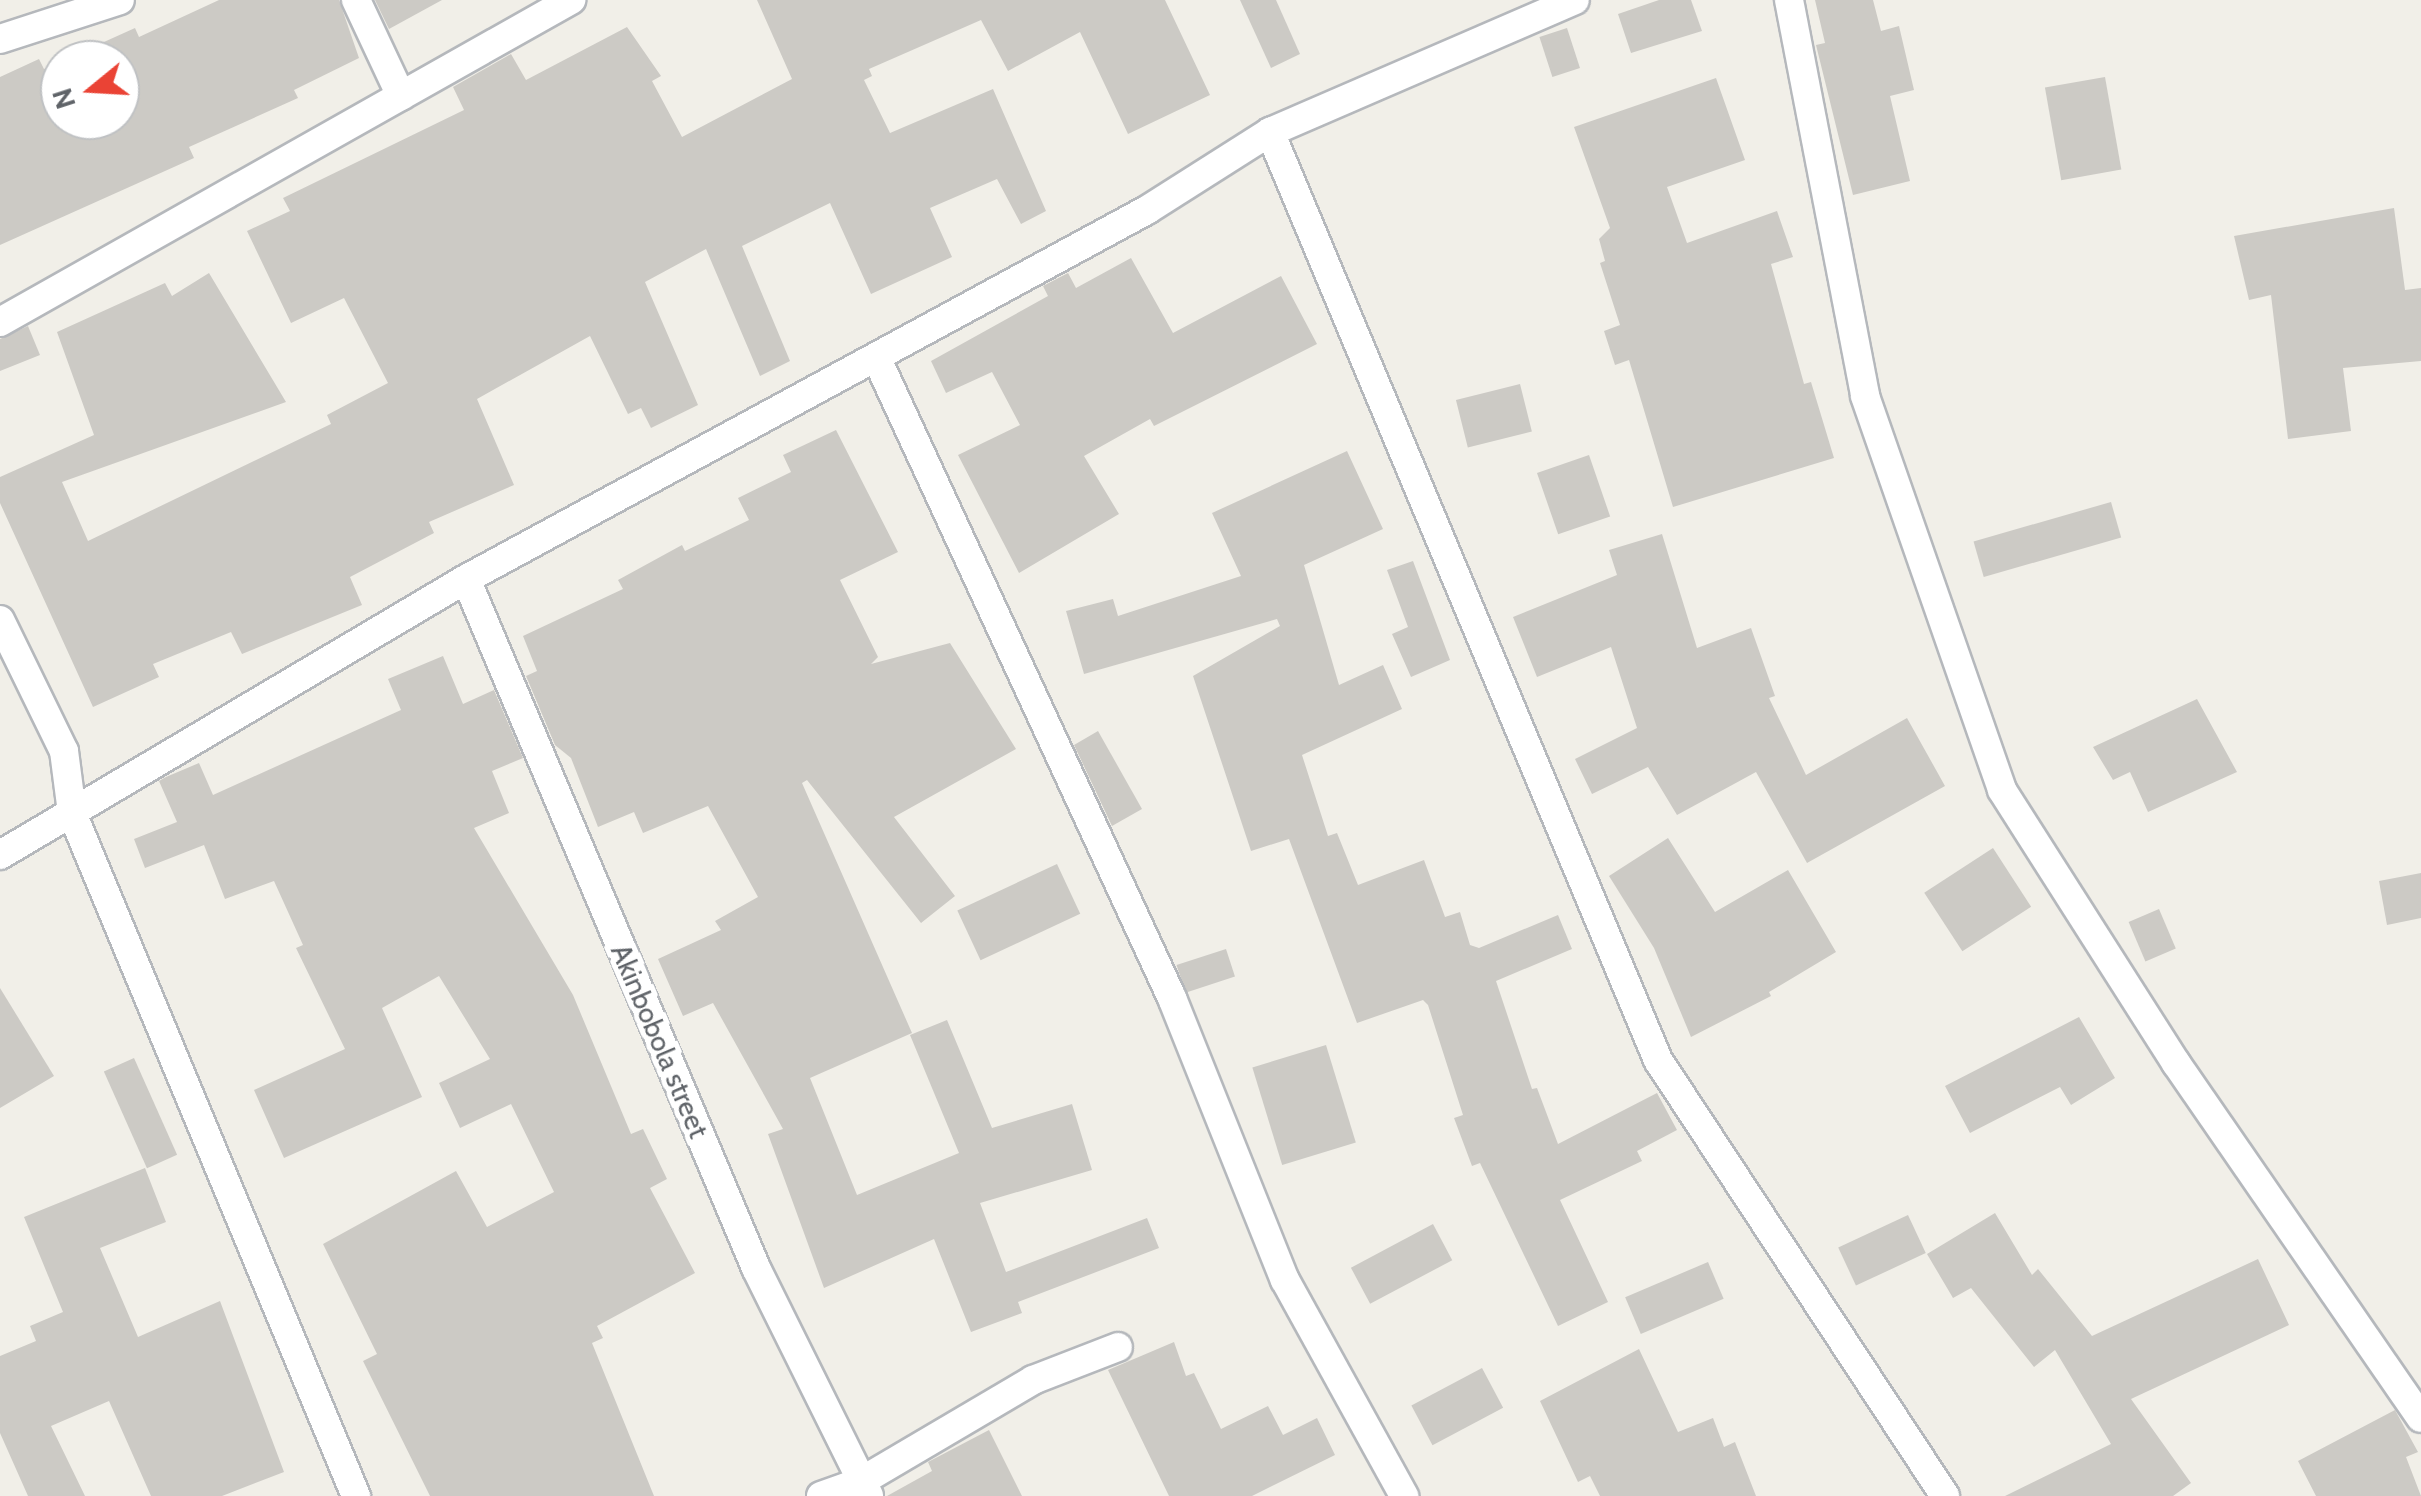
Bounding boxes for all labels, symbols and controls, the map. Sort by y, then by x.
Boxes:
north arrow [40,40,140,140]
text: N [44,84,83,113]
street label: Akinbobola street [604,939,716,1143]

